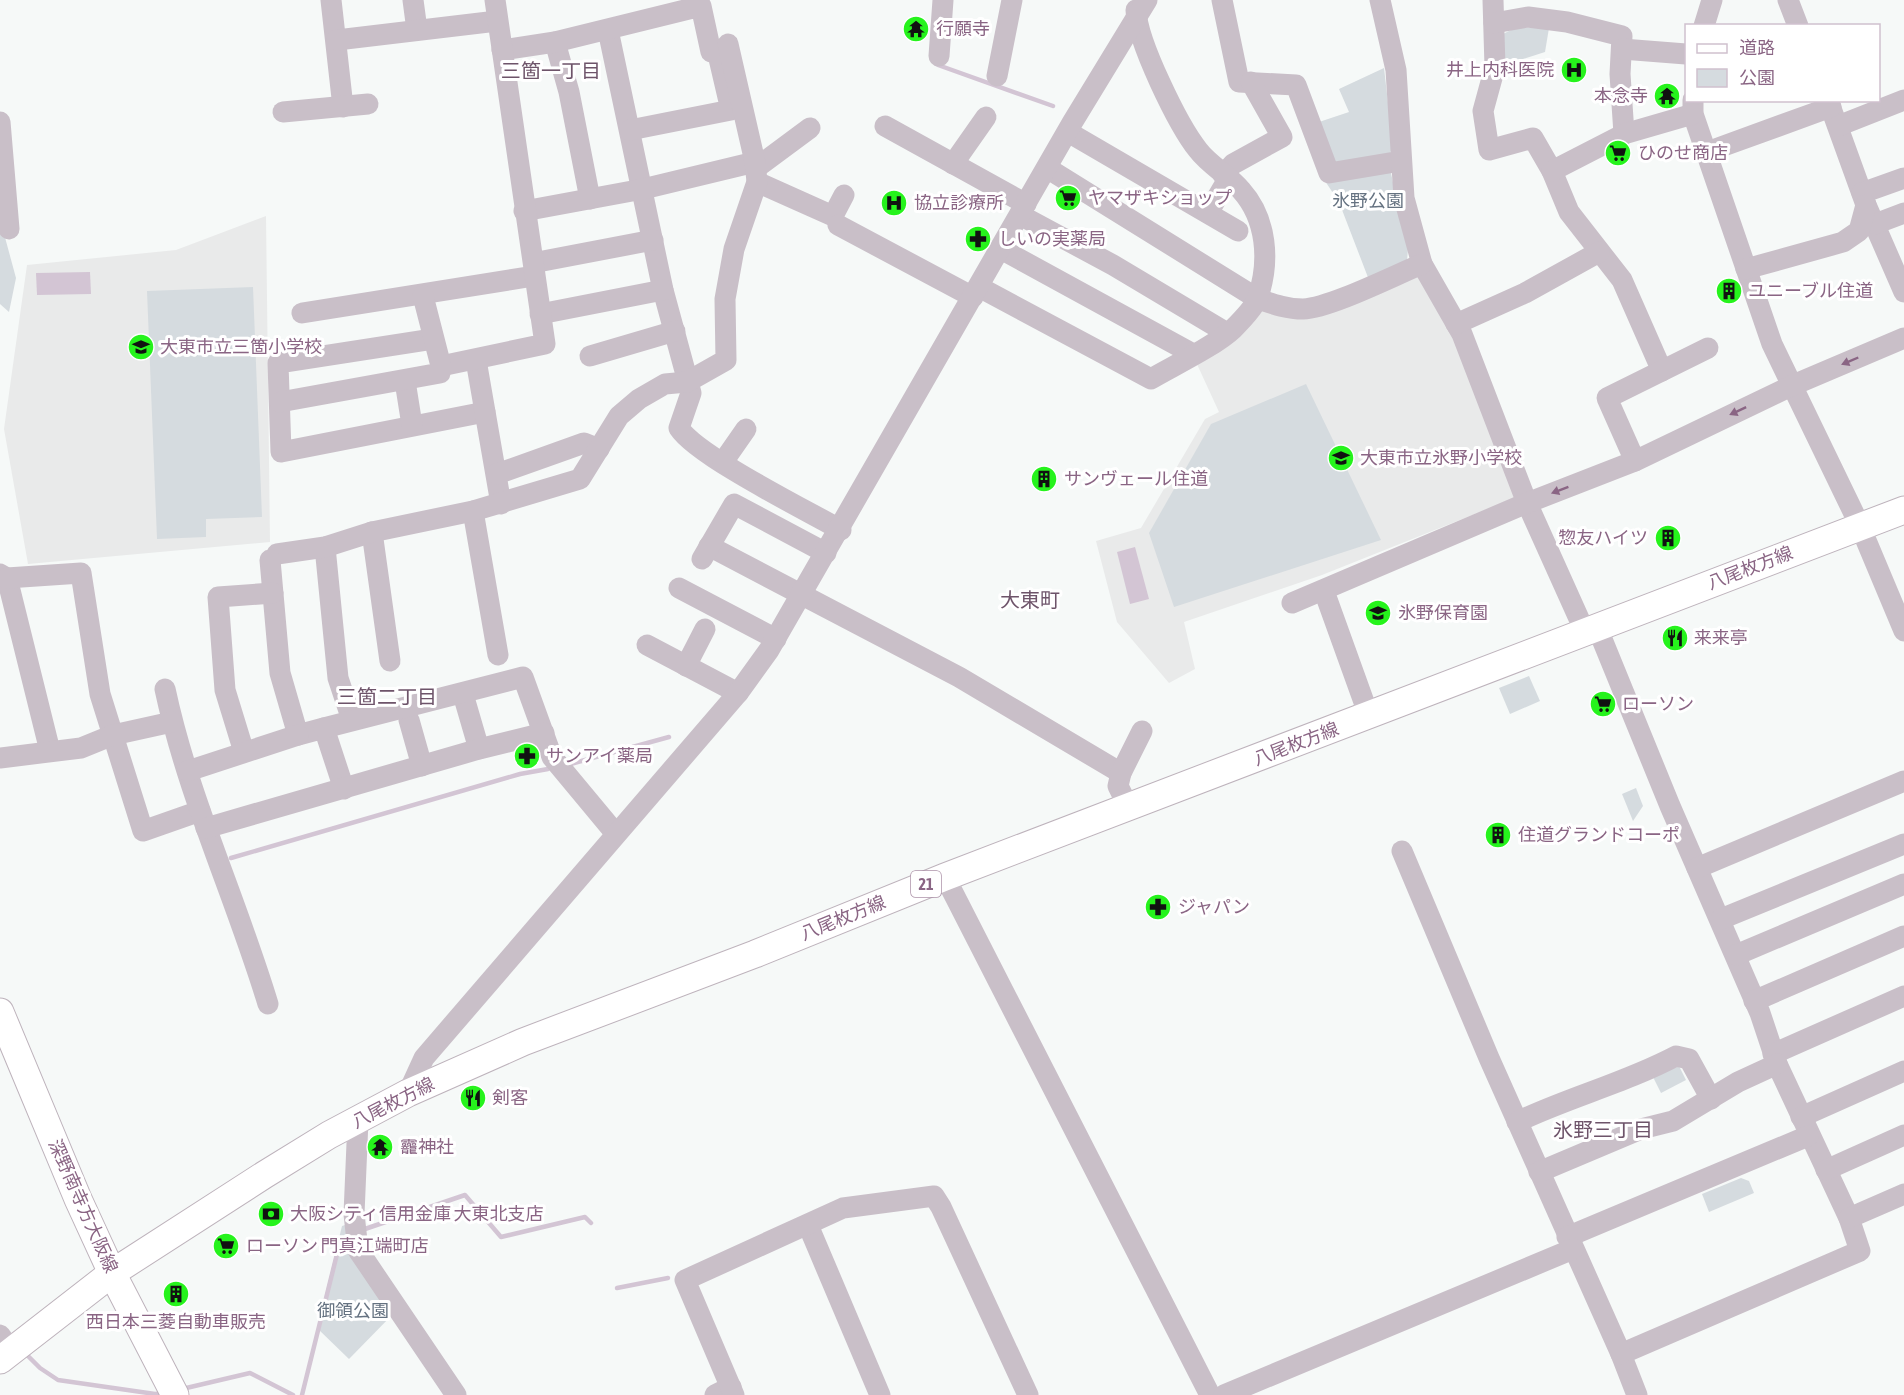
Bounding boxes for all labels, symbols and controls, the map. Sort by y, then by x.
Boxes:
temple icon: 行願寺 [901,14,931,44]
place label: 行願寺 [936,18,990,39]
legend [1685,24,1880,102]
text: 道路 [1739,37,1775,58]
hospital icon: 井上内科医院 [1559,55,1589,85]
district label: 三箇一丁目 [501,59,601,82]
place label: 井上内科医院 [1446,59,1554,80]
text: 公園 [1739,67,1775,88]
temple icon: 本念寺 [1652,81,1682,111]
place label: 本念寺 [1594,85,1648,106]
supermarket icon: ひのせ商店 [1603,138,1633,168]
place label: ひのせ商店 [1638,142,1728,163]
supermarket icon: ヤマザキショップ [1053,183,1083,213]
place label: ヤマザキショップ [1088,187,1232,208]
hospital icon: 協立診療所 [879,188,909,218]
park label: 氷野公園 [1332,190,1404,211]
place label: 協立診療所 [914,192,1004,213]
pharmacy icon: しいの実薬局 [963,224,993,254]
place label: しいの実薬局 [998,228,1106,249]
building icon: ユニーブル住道 [1714,276,1744,306]
place label: ユニーブル住道 [1748,280,1873,301]
school or university icon: 大東市立三箇小学校 [126,332,156,362]
place label: 大東市立三箇小学校 [160,336,322,357]
one-way arrow [1841,357,1859,366]
one-way arrow [1729,407,1746,416]
school or university icon: 大東市立氷野小学校 [1326,443,1356,473]
place label: 大東市立氷野小学校 [1360,447,1522,468]
building icon: サンヴェール住道 [1029,464,1059,494]
place label: サンヴェール住道 [1064,468,1208,489]
one-way arrow [1551,486,1569,495]
building icon: 惣友ハイツ [1653,523,1683,553]
place label: 惣友ハイツ [1558,527,1648,548]
street label: 八尾枚方線 [1704,542,1796,593]
district label: 大東町 [1000,588,1060,611]
school or university icon: 氷野保育園 [1363,598,1393,628]
place label: 氷野保育園 [1398,602,1488,623]
restaurant icon: 来来亭 [1660,623,1690,653]
place label: 来来亭 [1694,627,1748,648]
district label: 三箇二丁目 [337,685,437,708]
supermarket icon: ローソン [1588,689,1618,719]
place label: ローソン [1622,693,1694,714]
street label: 八尾枚方線 [1250,718,1342,769]
pharmacy icon: サンアイ薬局 [512,741,542,771]
place label: サンアイ薬局 [546,745,653,766]
building icon: 住道グランドコーポ [1483,820,1513,850]
place label: 住道グランドコーポ [1518,824,1680,845]
road number: 21 [911,871,941,897]
street label: 八尾枚方線 [797,891,888,944]
pharmacy icon: ジャパン [1143,892,1173,922]
place label: ジャパン [1178,896,1250,917]
street label: 八尾枚方線 [348,1073,438,1132]
restaurant icon: 剣客 [458,1083,488,1113]
place label: 剣客 [492,1087,528,1108]
district label: 氷野三丁目 [1553,1118,1653,1141]
temple icon: 龗神社 [365,1132,395,1162]
street label: 深野南寺方大阪線 [45,1136,122,1276]
place label: 龗神社 [400,1136,454,1157]
bank icon: 大阪シティ信用金庫 大東北支店 [256,1199,286,1229]
place label: 大阪シティ信用金庫 大東北支店 [290,1203,543,1224]
supermarket icon: ローソン 門真江端町店 [211,1231,241,1261]
place label: ローソン 門真江端町店 [246,1235,428,1256]
building icon: 西日本三菱自動車販売 [161,1279,191,1309]
park label: 御領公園 [317,1300,389,1321]
place label: 西日本三菱自動車販売 [86,1311,266,1332]

